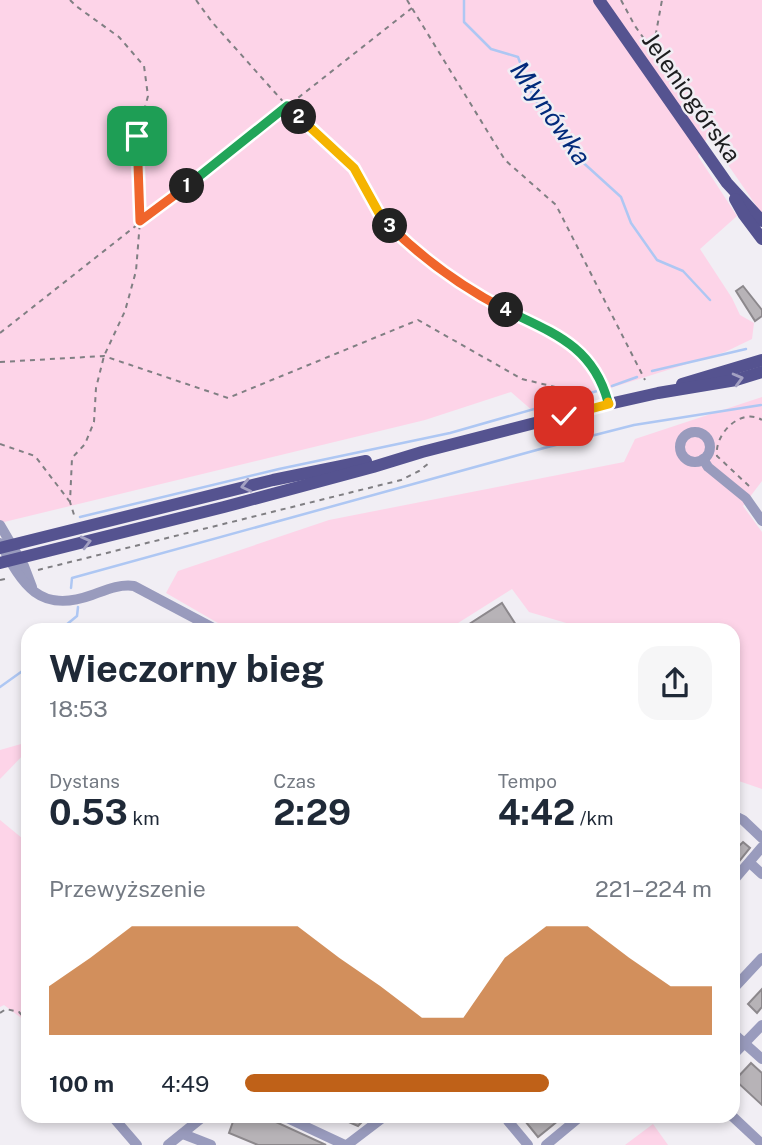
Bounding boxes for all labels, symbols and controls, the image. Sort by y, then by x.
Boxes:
street label: Jeleniogórska [637,27,747,167]
water label: Młynówka [504,55,598,171]
pin: 2 [282,100,316,134]
text: 2 [292,105,305,127]
pin [107,106,167,166]
icon: arrive [118,117,156,155]
pin: 1 [170,168,204,204]
text: 1 [182,174,191,196]
pin: 3 [372,208,408,244]
text: 3 [383,214,396,236]
pin: 4 [489,292,524,328]
text: 4 [499,298,512,320]
one-way arrow [731,373,743,387]
pin [534,386,594,446]
icon: check [545,397,583,435]
one-way arrow [240,478,252,493]
one-way arrow [80,536,92,550]
text: Wieczorny bieg [49,646,325,691]
button: share [638,646,712,720]
text: 18:53 [49,695,108,722]
text: Dystans [49,770,120,792]
text: Czas [273,770,316,792]
text: Tempo [498,770,557,792]
text: 0.53 [49,792,128,833]
text: 2:29 [273,792,351,833]
text: 4:42 [498,792,575,833]
text: km [128,807,160,829]
text: /km [575,807,614,829]
text: Przewyższenie [49,875,206,902]
text: 221–224 m [595,875,712,902]
text: 100 m [49,1070,114,1097]
text: 4:49 [161,1070,209,1097]

